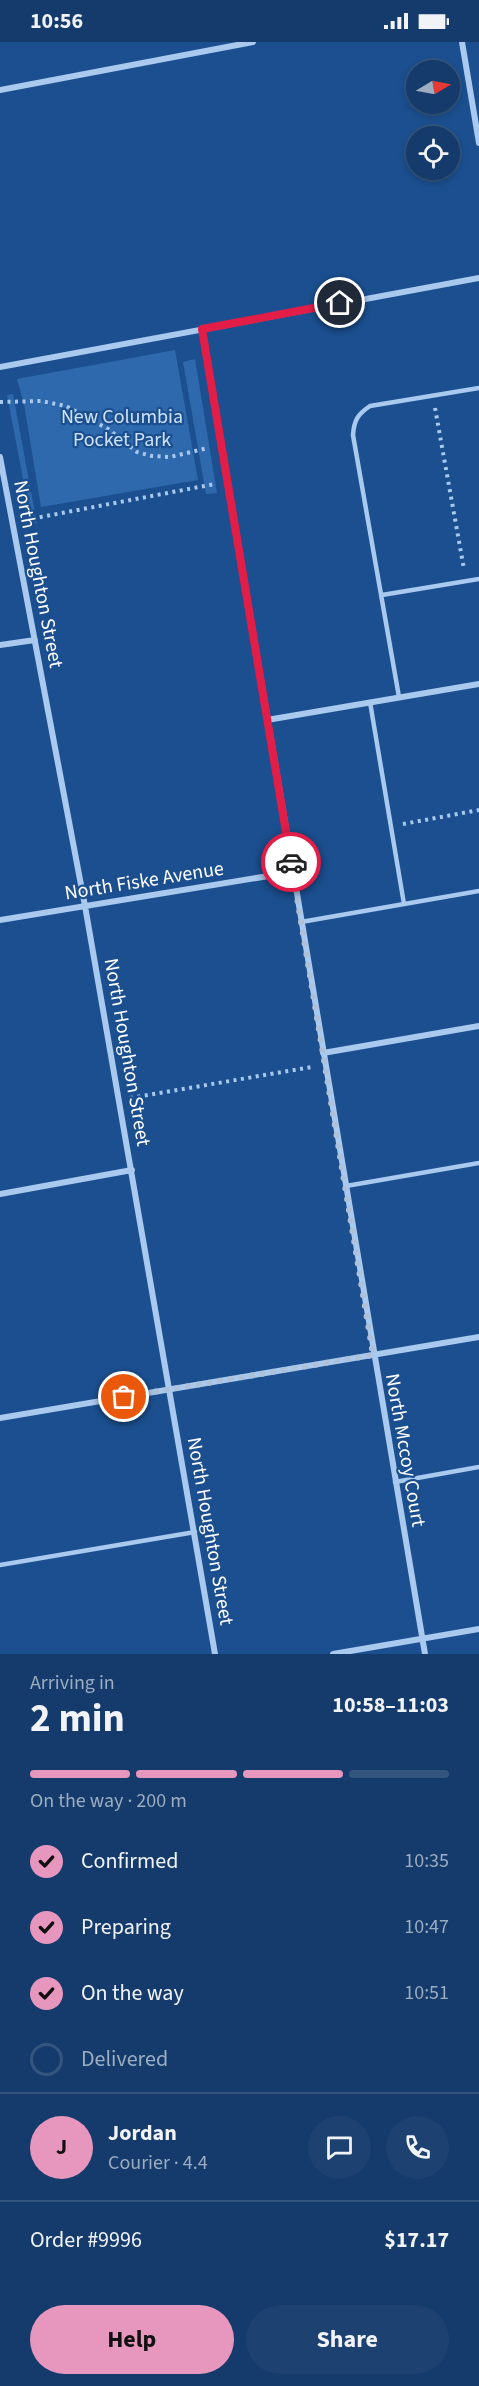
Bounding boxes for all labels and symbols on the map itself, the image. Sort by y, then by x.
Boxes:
north arrow [406,60,460,114]
pin [314,277,365,328]
park label: New Columbia Pocket Park [61,403,183,454]
street label: North Houghton Street [6,478,70,671]
courier [261,832,321,892]
street label: North Fiske Avenue [63,855,226,907]
street label: North Houghton Street [97,956,157,1149]
pin [98,1371,149,1422]
street label: North Mccoy Court [378,1371,432,1529]
street label: North Houghton Street [180,1435,240,1628]

